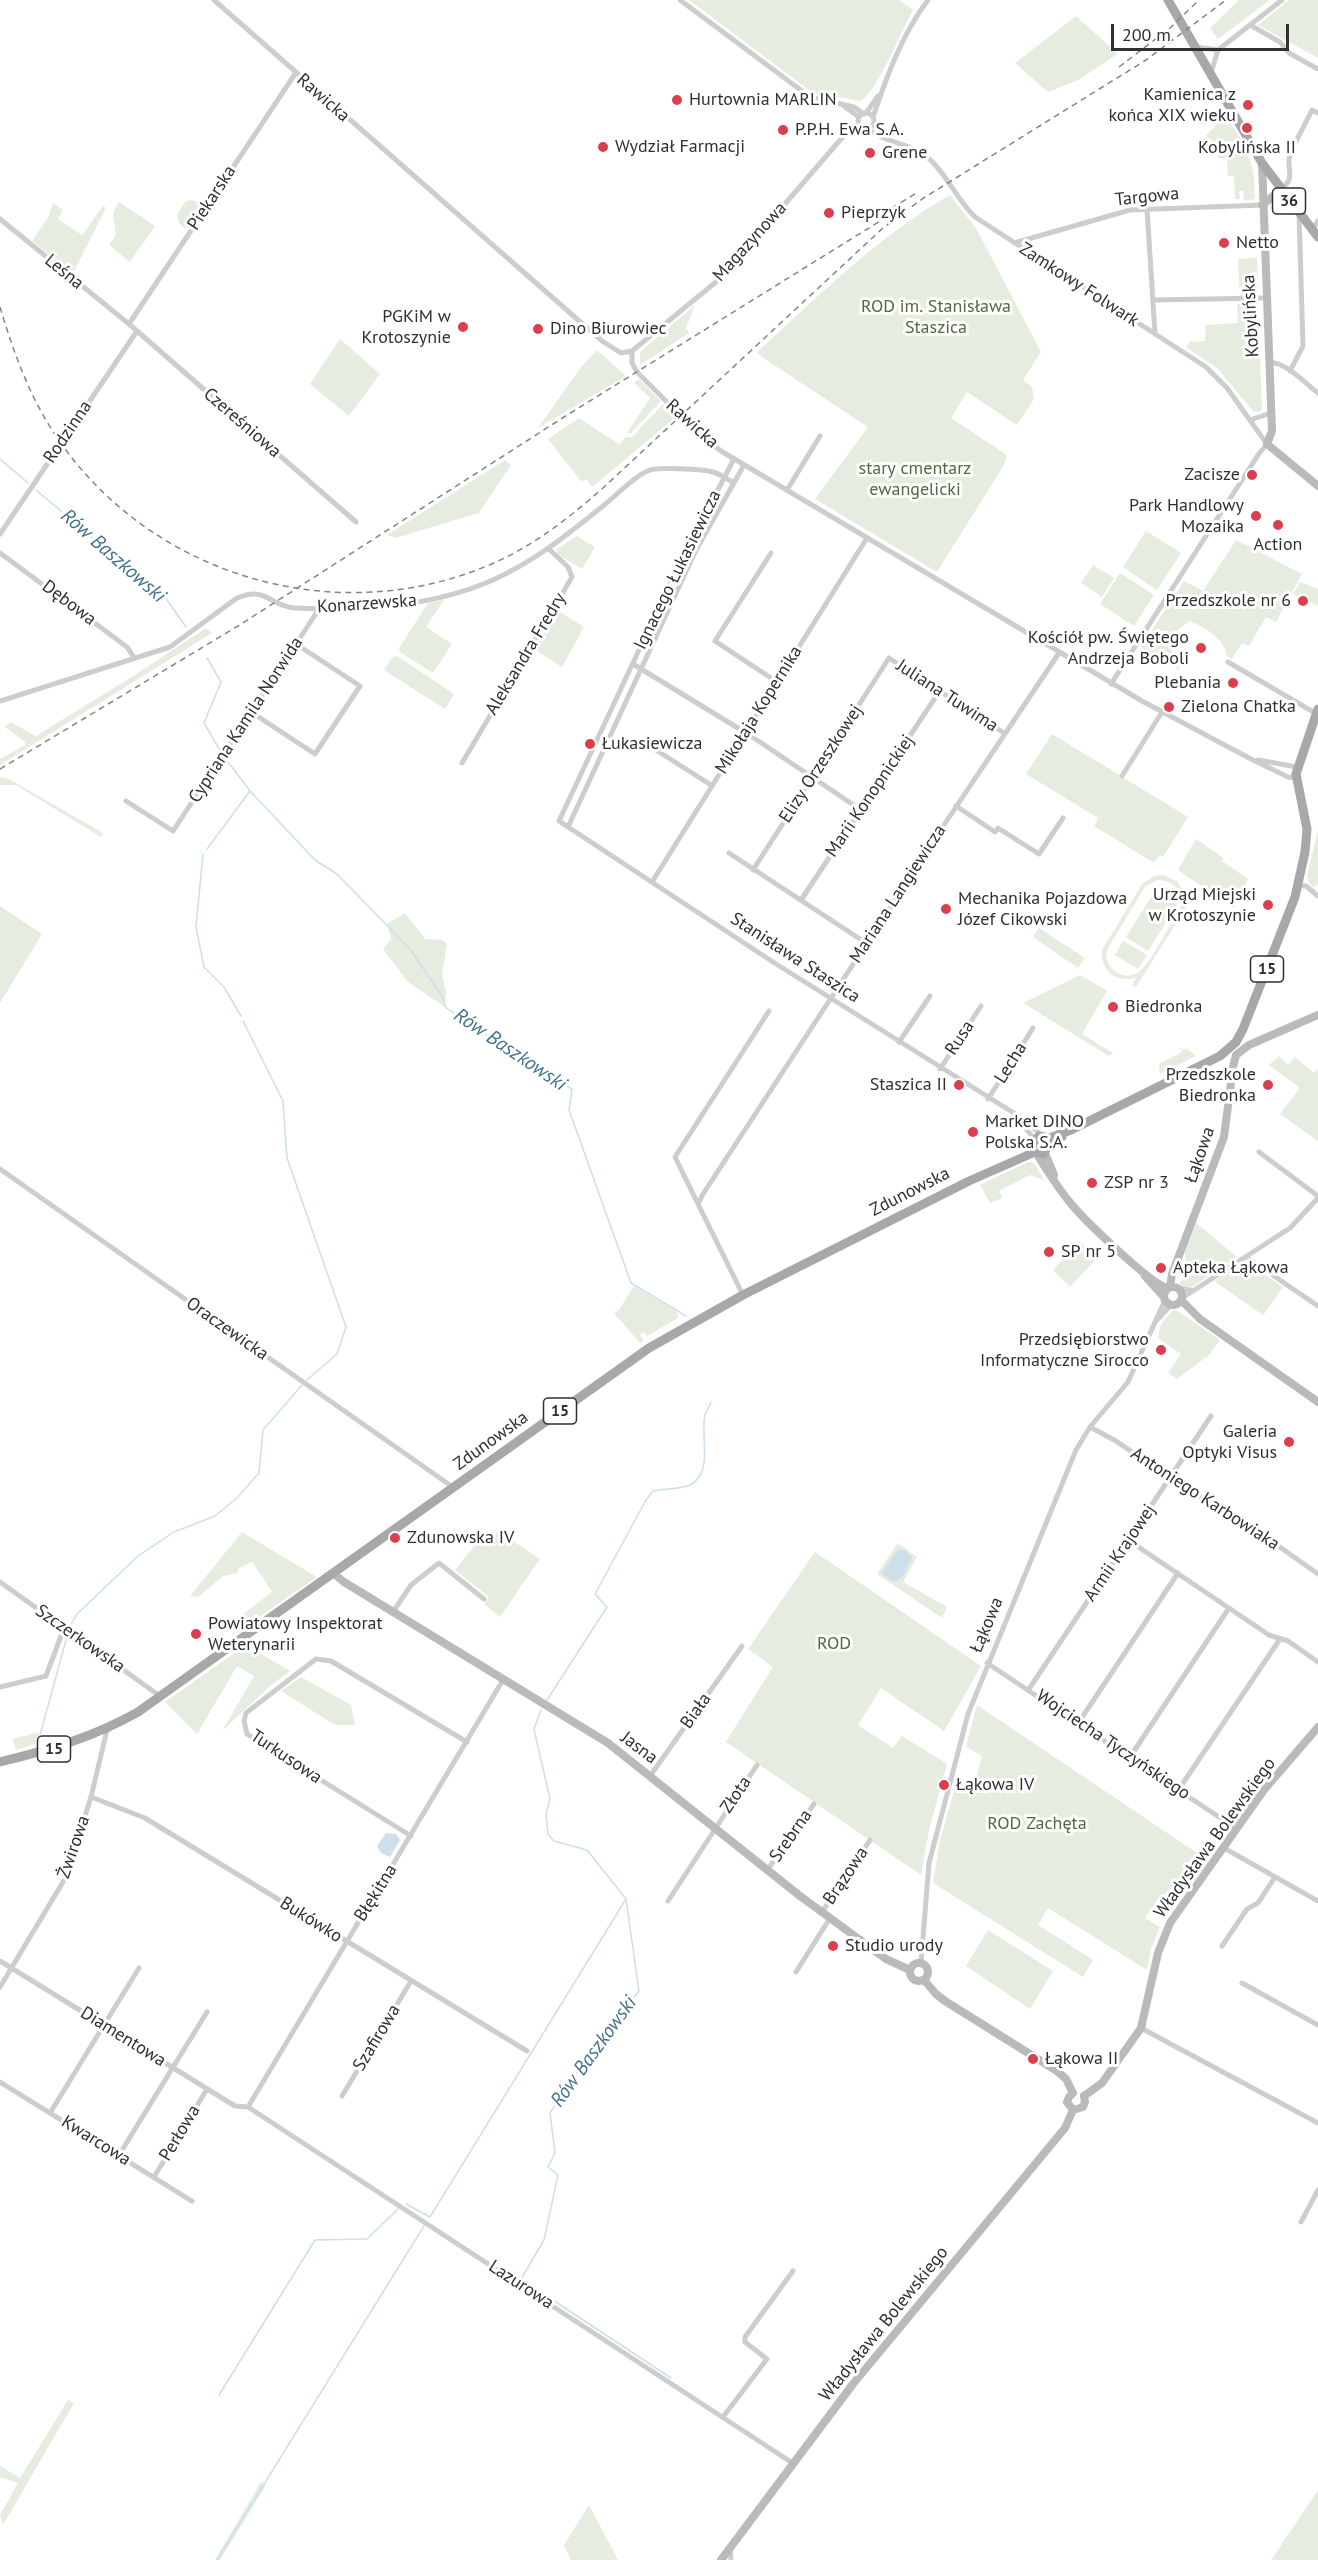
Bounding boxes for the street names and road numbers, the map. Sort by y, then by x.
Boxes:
street label: Rawicka [292,69,354,127]
street label: Piekarska [183,162,241,234]
street label: Targowa [1114,183,1180,211]
road number: 36 [1272,188,1306,214]
street label: Magazynowa [709,198,791,286]
street label: Zamkowy Folwark [1015,238,1143,332]
street label: Leśna [40,250,88,294]
street label: Kobylińska [1238,274,1264,358]
street label: Czereśniowa [199,383,285,463]
street label: Rawicka [661,395,723,453]
street label: Rodzinna [39,397,97,467]
street label: Ignacego Łukasiewicza [630,487,726,653]
street label: Dębowa [38,576,100,630]
street label: Aleksandra Fredry [481,589,571,719]
street label: Konarzewska [317,590,417,618]
street label: Cypriana Kamila Norwida [184,633,308,807]
street label: Mikołaja Kopernika [711,642,807,778]
street label: Juliana Tuwima [892,655,1002,737]
street label: Elizy Orzeszkowej [775,701,867,827]
street label: Marii Konopnickiej [821,731,919,861]
street label: Mariana Langiewicza [845,821,951,967]
street label: Stanisława Staszica [726,908,864,1008]
road number: 15 [1250,956,1284,982]
street label: Rusa [941,1017,979,1059]
street label: Lecha [990,1039,1032,1087]
street label: Łąkowa [1180,1124,1220,1186]
street label: Zdunowska [866,1163,954,1221]
street label: Oraczewicka [182,1293,272,1365]
road number: 15 [544,1398,576,1424]
street label: Zdunowska [450,1407,532,1475]
street label: Antoniego Karbowiaka [1127,1443,1283,1555]
street label: Armii Krajowej [1080,1500,1160,1606]
street label: Łąkowa [966,1594,1008,1656]
street label: Szczerkowska [31,1600,129,1678]
street label: Wojciecha Tyczyńskiego [1032,1685,1194,1805]
street label: Biała [676,1689,716,1733]
street label: Turkusowa [246,1725,326,1789]
street label: Jasna [616,1727,662,1769]
road number: 15 [38,1736,70,1762]
street label: Władysława Bolewskiego [1150,1754,1280,1922]
street label: Złota [716,1772,756,1818]
street label: Srebrna [765,1805,817,1867]
street label: Żwirowa [53,1813,95,1881]
street label: Brązowa [819,1843,873,1909]
street label: Błękitna [350,1860,402,1926]
street label: Bukówko [276,1892,346,1948]
street label: Szafirowa [349,2001,405,2075]
street label: Diamentowa [76,2002,170,2072]
street label: Perłowa [155,2101,205,2165]
street label: Kwarcowa [57,2111,135,2171]
street label: Władysława Bolewskiego [815,2242,953,2406]
street label: Lazurowa [484,2256,558,2314]

